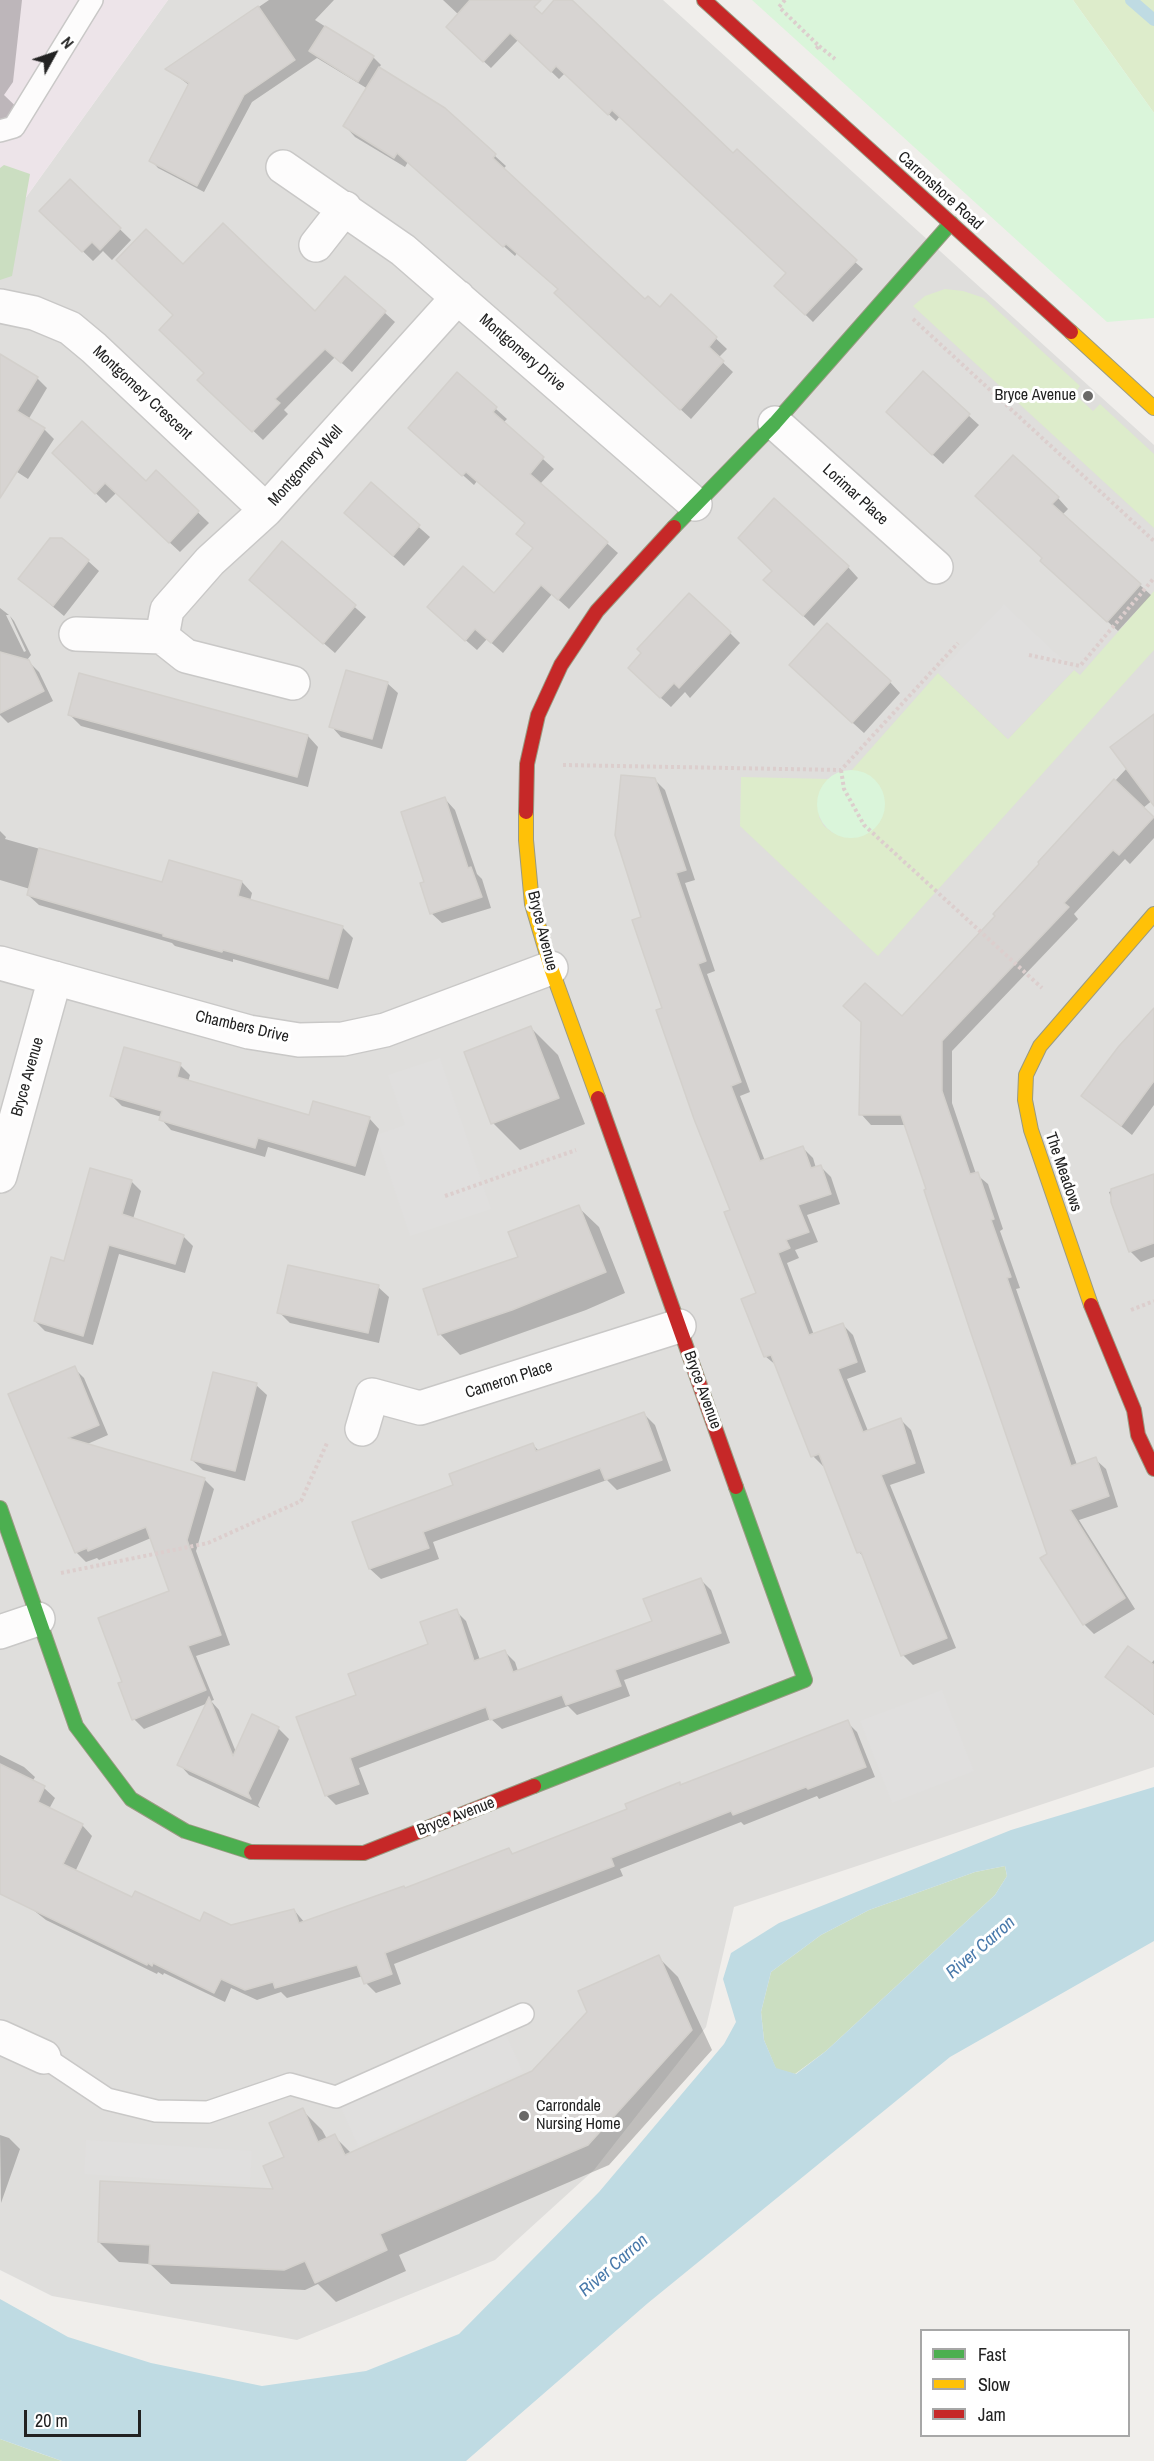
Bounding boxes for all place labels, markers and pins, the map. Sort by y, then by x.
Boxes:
place label: Bryce Avenue [995,386,1076,406]
marker: Bryce Avenue [1081,389,1095,403]
place label: Carrondale Nursing Home [536,2097,621,2135]
marker: Carrondale Nursing Home [517,2109,531,2123]

